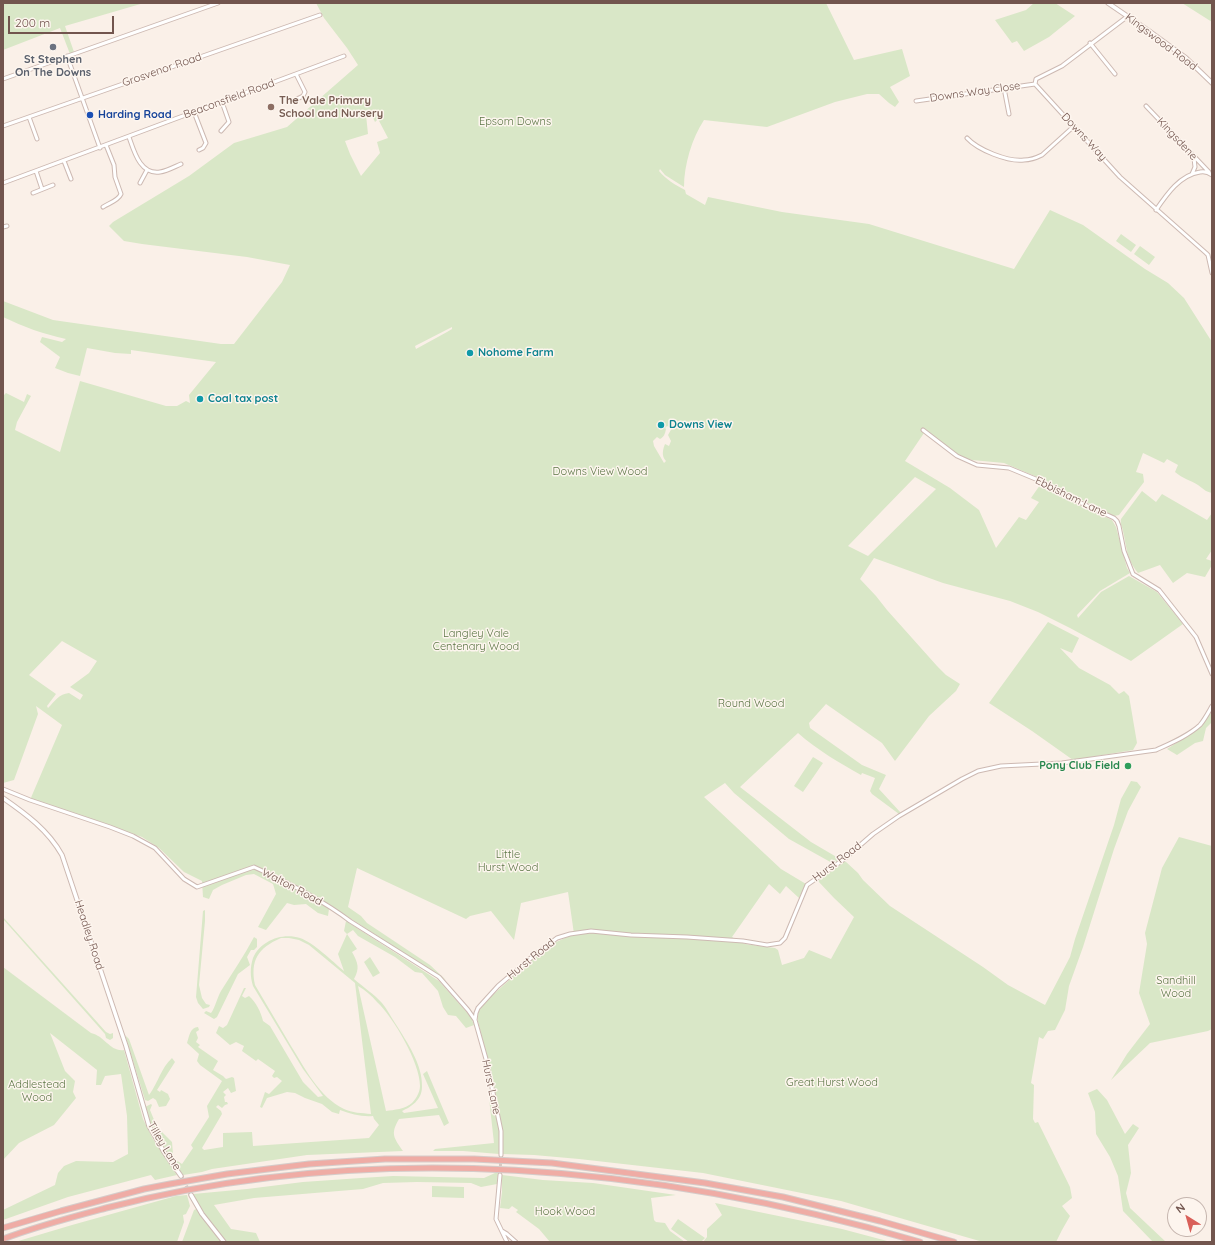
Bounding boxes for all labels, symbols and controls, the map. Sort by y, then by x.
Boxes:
scale bar [10,8,116,34]
street label: Kingswood Road [1122,11,1200,73]
text: 200 m [15,15,50,30]
marker: St Stephen On The Downs [48,42,58,52]
street label: Grosvenor Road [121,50,203,90]
place label: St Stephen On The Downs [15,53,91,79]
street label: Beaconsfield Road [182,76,276,122]
street label: Downs Way Close [929,79,1021,105]
place label: The Vale Primary School and Nursery [279,94,383,120]
marker: The Vale Primary School and Nursery [266,102,276,112]
place label: Harding Road [98,108,172,122]
marker: Harding Road [85,110,95,120]
street label: Downs Way [1058,110,1110,164]
park label: Epsom Downs [479,115,551,129]
street label: Kingsdene [1154,115,1200,163]
place label: Nohome Farm [478,346,554,360]
marker: Nohome Farm [465,348,475,358]
place label: Coal tax post [208,392,278,406]
marker: Coal tax post [195,394,205,404]
place label: Downs View [669,418,732,432]
marker: Downs View [656,420,666,430]
park label: Downs View Wood [552,465,648,479]
street label: Ebbisham Lane [1033,474,1109,520]
park label: Langley Vale Centenary Wood [433,627,519,653]
park label: Round Wood [718,697,784,711]
place label: Pony Club Field [1039,759,1120,773]
marker: Pony Club Field [1123,761,1133,771]
street label: Hurst Road [810,839,864,885]
park label: Little Hurst Wood [478,848,538,874]
street label: Walton Road [259,866,325,908]
street label: Headley Road [72,898,106,972]
street label: Hurst Road [504,936,558,982]
park label: Sandhill Wood [1156,974,1196,1000]
street label: Hurst Lane [479,1059,503,1115]
park label: Great Hurst Wood [786,1076,878,1090]
park label: Addlestead Wood [8,1078,66,1104]
street label: Tilley Lane [144,1119,184,1173]
north arrow [1167,1197,1207,1237]
text: N [1173,1200,1188,1216]
park label: Hook Wood [535,1205,595,1219]

